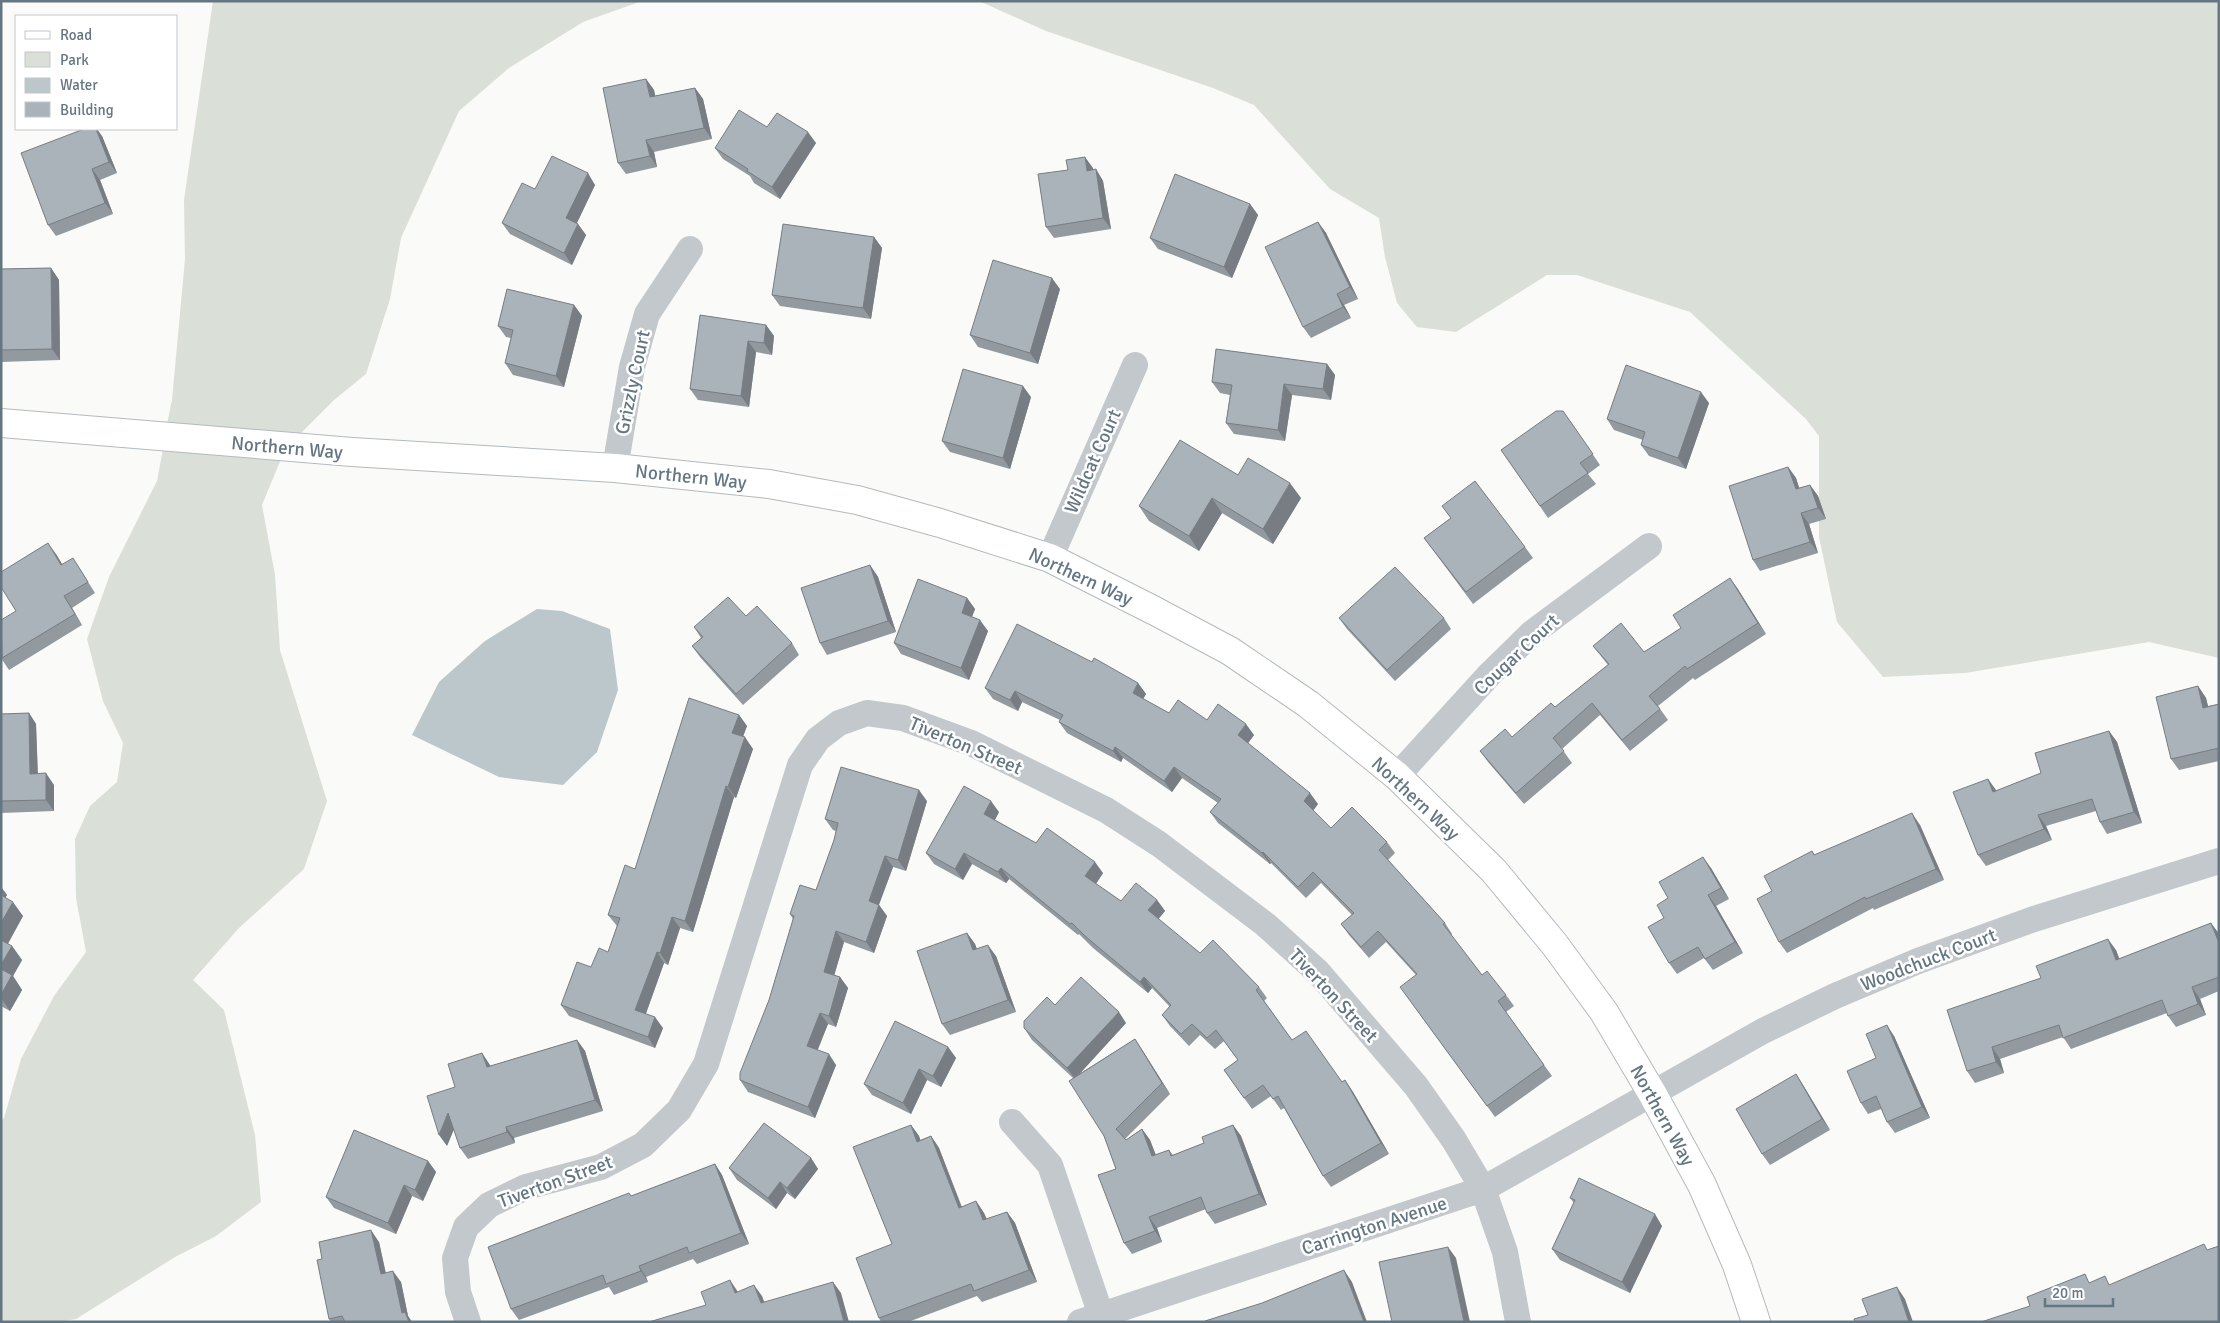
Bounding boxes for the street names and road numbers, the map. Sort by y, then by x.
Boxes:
street label: Grizzly Court [610,328,656,436]
street label: Wildcat Court [1059,405,1127,517]
street label: Northern Way [230,431,344,465]
street label: Northern Way [634,459,748,495]
street label: Northern Way [1025,542,1136,611]
street label: Cougar Court [1469,609,1565,700]
street label: Tiverton Street [906,711,1026,781]
street label: Northern Way [1366,752,1465,846]
street label: Woodchuck Court [1857,923,2000,997]
street label: Tiverton Street [1284,944,1383,1048]
street label: Northern Way [1624,1061,1700,1170]
street label: Tiverton Street [495,1150,616,1214]
street label: Carrington Avenue [1299,1191,1450,1261]

